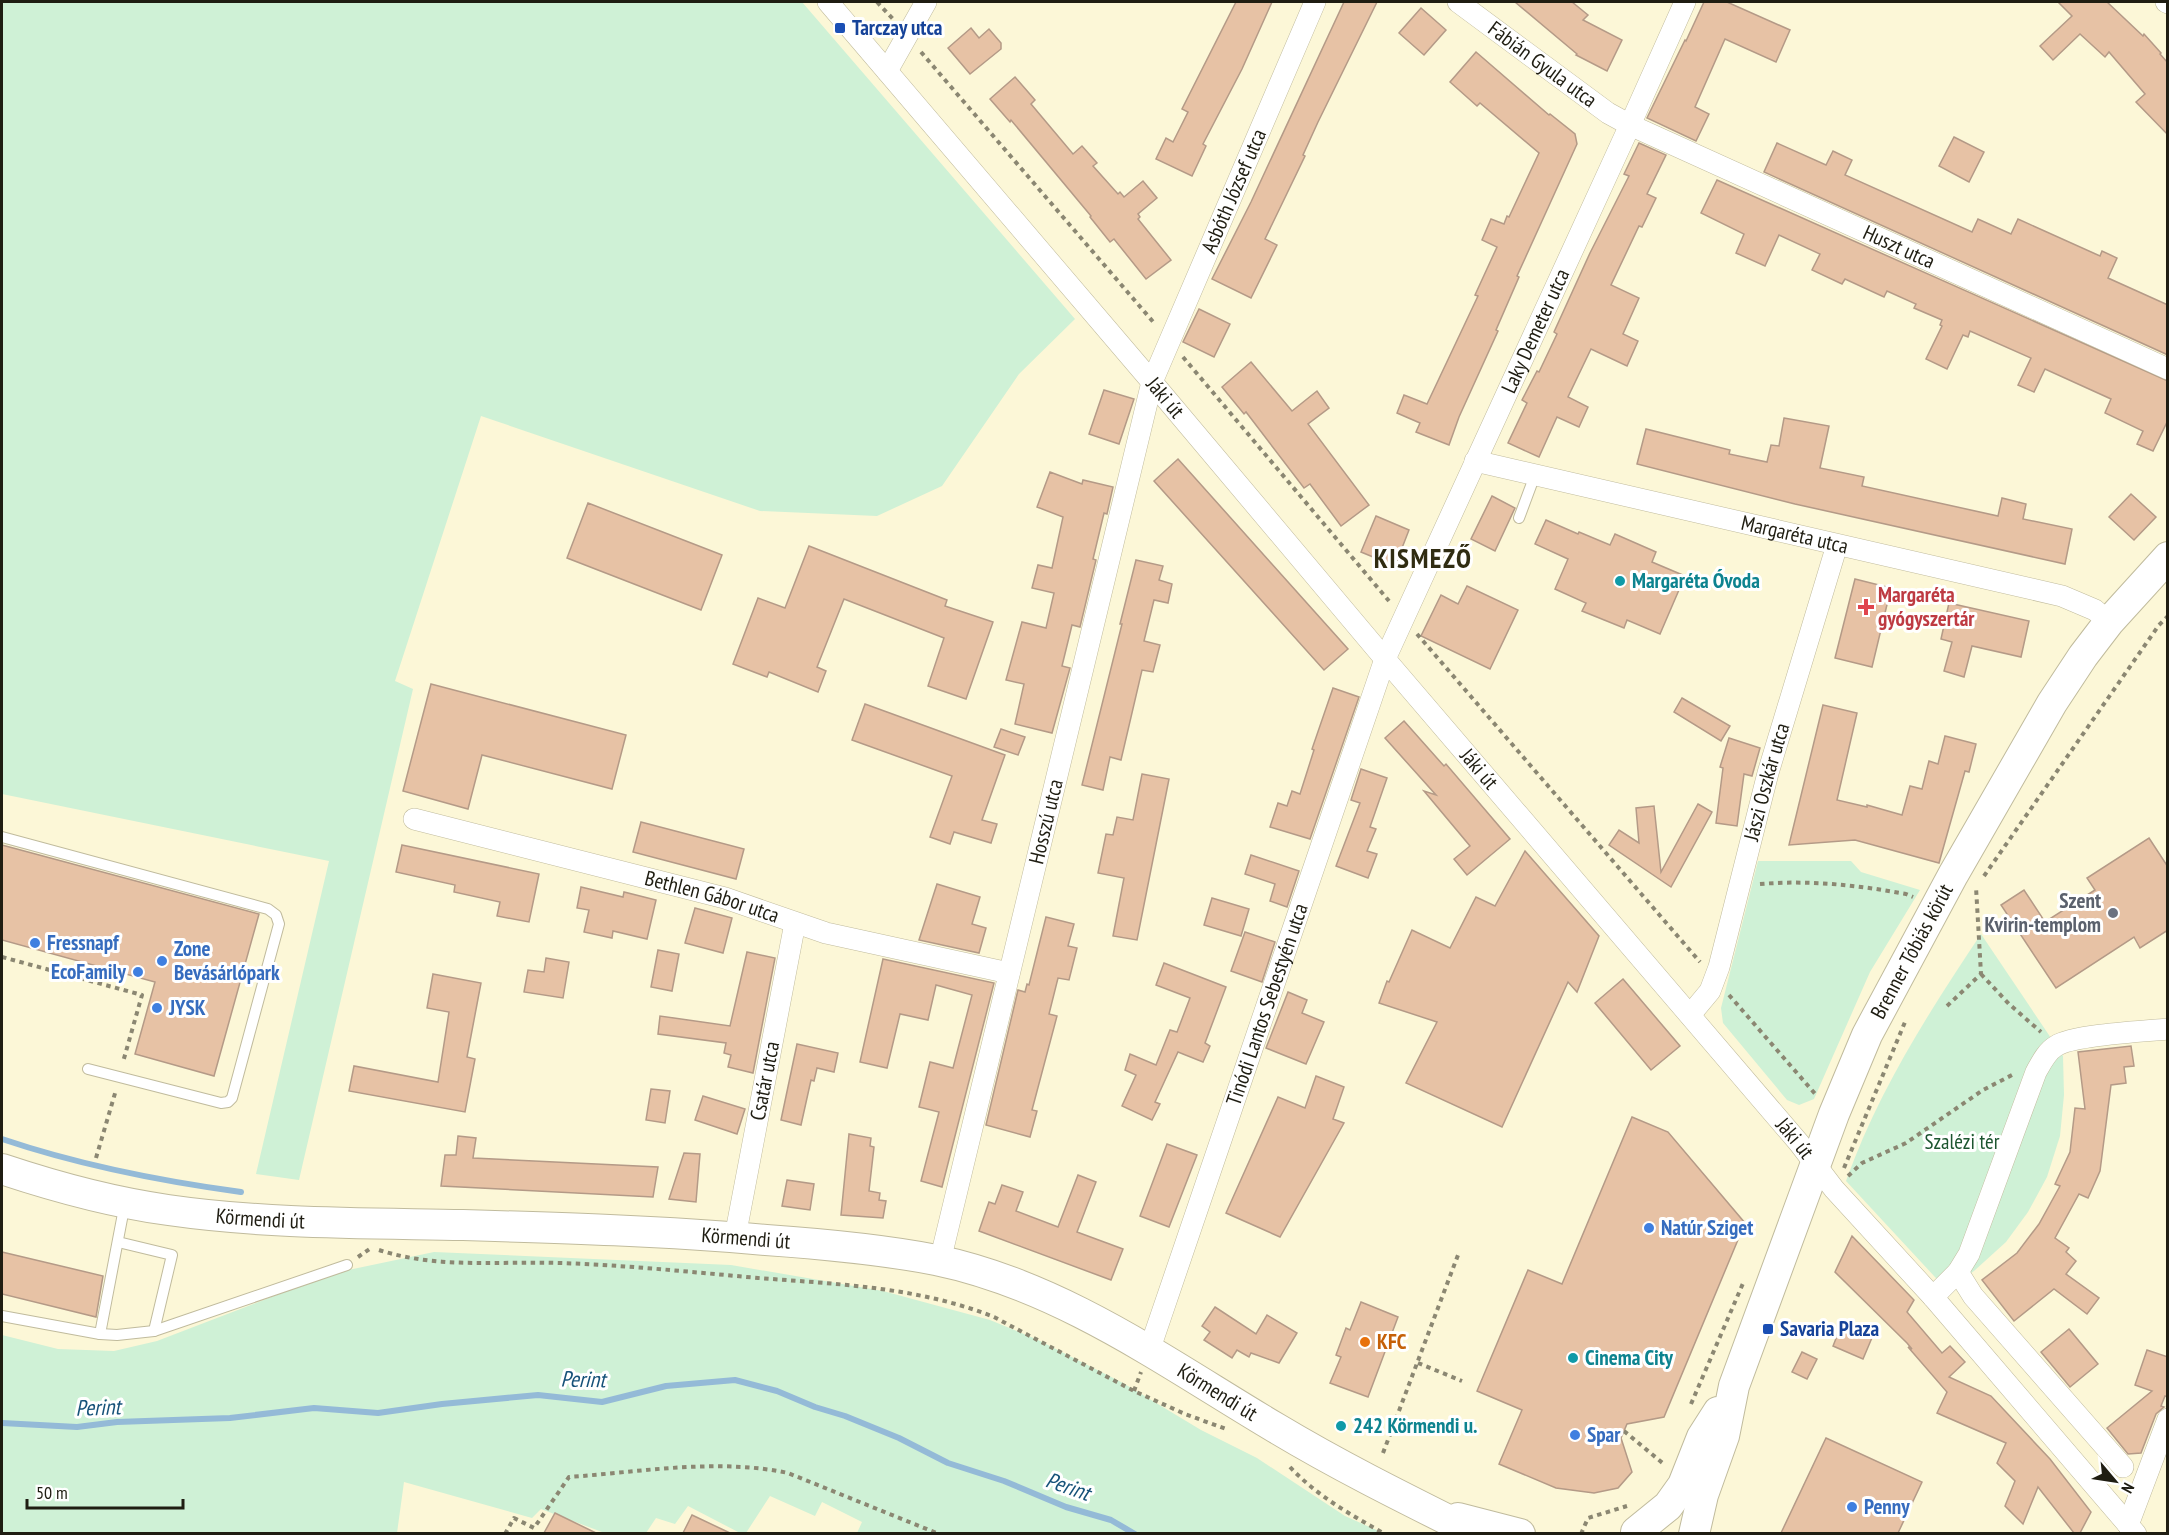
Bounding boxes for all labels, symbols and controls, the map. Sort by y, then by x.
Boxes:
place label: Tarczay utca [852,14,943,41]
street label: Fábián Gyula utca [1483,15,1602,113]
marker: Tarczay utca [833,21,847,35]
street label: Asbóth József utca [1195,125,1272,257]
street label: Huszt utca [1859,219,1939,275]
street label: Laky Demeter utca [1495,264,1575,397]
street label: Jáki út [1140,371,1191,424]
street label: Margaréta utca [1739,509,1851,559]
district label: KISMEZŐ [1374,541,1472,575]
place label: Margaréta Óvoda [1632,567,1760,594]
marker: Margaréta Óvoda [1613,574,1627,588]
place label: Margaréta gyógyszertár [1878,581,1975,632]
marker: Margaréta gyógyszertár [1859,600,1873,614]
street label: Jászi Oszkár utca [1737,720,1795,844]
street label: Jáki út [1454,742,1505,795]
street label: Hosszú utca [1022,776,1069,867]
street label: Bethlen Gábor utca [642,864,783,929]
street label: Brenner Tóbiás körút [1864,879,1959,1023]
place label: Szent Kvirin-templom [1985,887,2101,938]
street label: Tinódi Lantos Sebestyén utca [1220,900,1314,1109]
marker: Szent Kvirin-templom [2106,906,2120,920]
place label: Fressnapf [47,929,120,956]
place label: Zone Bevásárlópark [174,935,280,986]
marker: Fressnapf [28,936,42,950]
marker: Zone Bevásárlópark [155,954,169,968]
place label: EcoFamily [51,958,127,985]
marker: EcoFamily [131,965,145,979]
place label: JYSK [168,994,206,1021]
marker: JYSK [150,1001,164,1015]
street label: Csatár utca [744,1039,785,1123]
street label: Jáki út [1770,1111,1820,1164]
park label: Szalézi tér [1925,1128,2000,1155]
street label: Körmendi út [215,1202,306,1235]
place label: Natúr Sziget [1661,1214,1753,1241]
street label: Körmendi út [701,1221,791,1255]
marker: Natúr Sziget [1642,1221,1656,1235]
place label: Savaria Plaza [1780,1315,1880,1342]
marker: Savaria Plaza [1761,1322,1775,1336]
place label: KFC [1377,1328,1407,1355]
marker: KFC [1358,1335,1372,1349]
place label: Cinema City [1585,1344,1673,1371]
marker: Cinema City [1566,1351,1580,1365]
street label: Körmendi út [1173,1357,1263,1427]
water label: Perint [560,1365,609,1393]
water label: Perint [75,1392,124,1422]
place label: 242 Körmendi u. [1353,1412,1478,1439]
marker: 242 Körmendi u. [1334,1419,1348,1433]
place label: Spar [1587,1421,1621,1448]
marker: Spar [1568,1428,1582,1442]
north arrow [2085,1451,2145,1511]
water label: Perint [1042,1465,1097,1508]
scale bar [27,1472,183,1510]
text: N [2117,1480,2139,1497]
text: 50 m [36,1481,68,1504]
place label: Penny [1864,1493,1910,1520]
marker: Penny [1845,1500,1859,1514]

